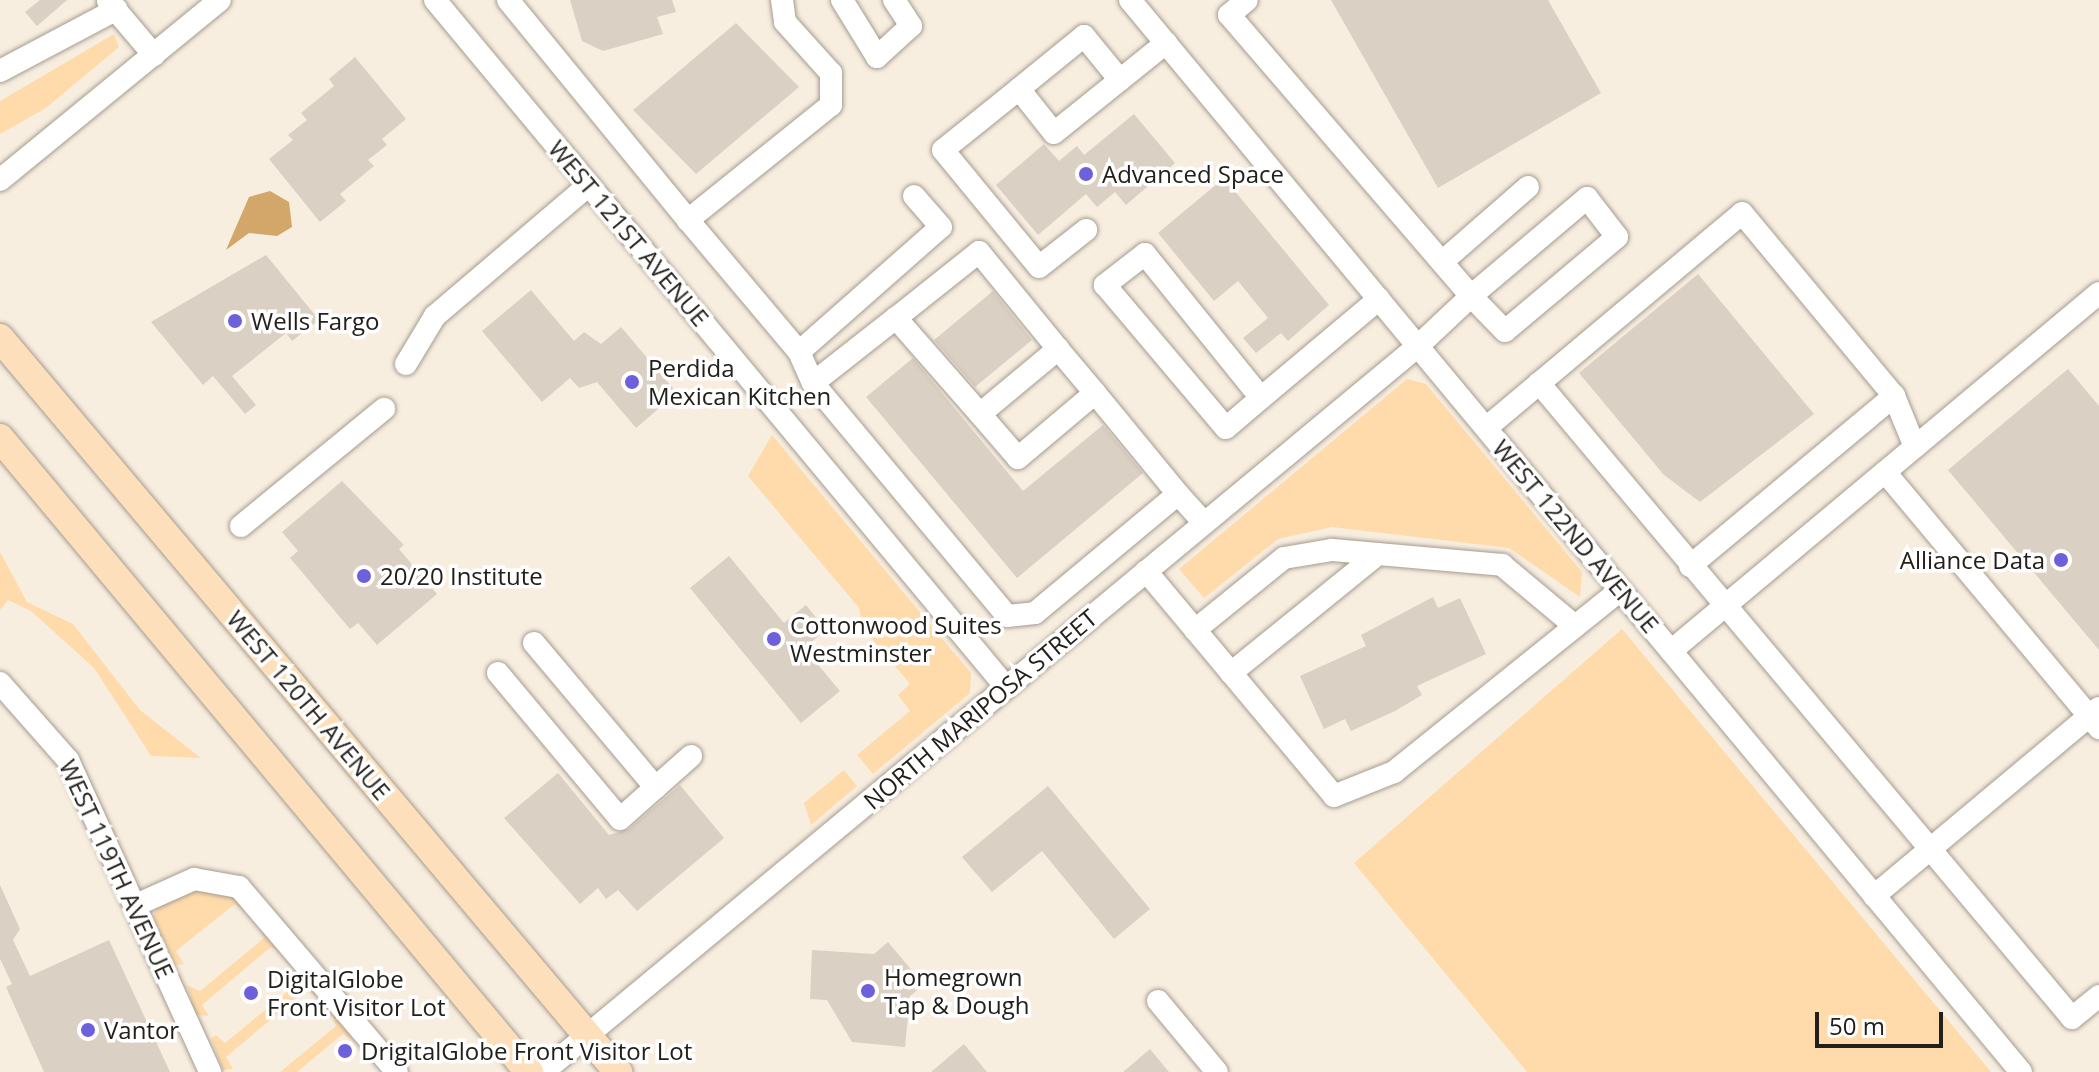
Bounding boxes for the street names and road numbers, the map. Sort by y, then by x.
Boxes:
street label: WEST 121ST AVENUE [543,134,715,332]
street label: WEST 122ND AVENUE [1487,434,1665,638]
street label: NORTH MARIPOSA STREET [857,603,1103,815]
street label: WEST 120TH AVENUE [221,605,397,805]
street label: WEST 119TH AVENUE [54,755,180,983]

